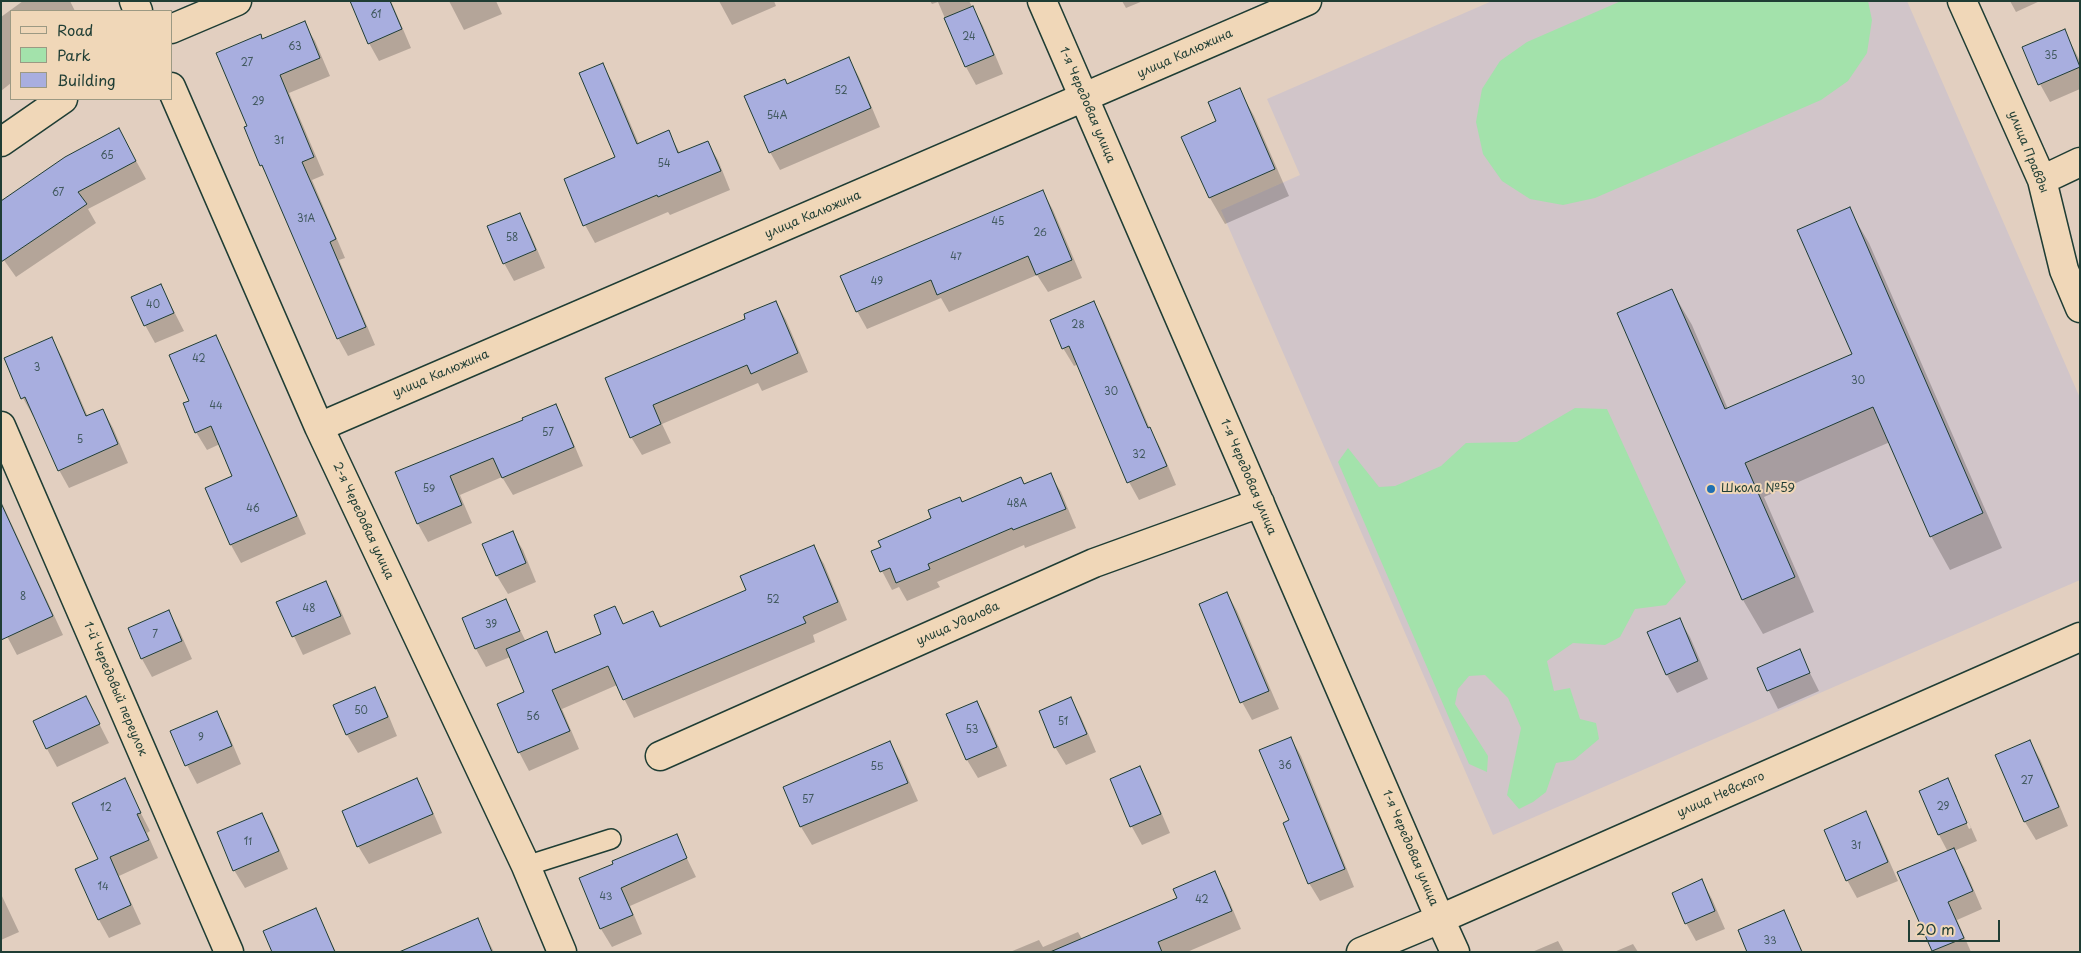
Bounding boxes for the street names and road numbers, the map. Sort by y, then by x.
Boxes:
street label: улица Калюжина [1135,26,1235,82]
street label: 1-я Чередовая улица [1056,45,1118,165]
street label: улица Правды [2005,109,2051,195]
street label: улица Калюжина [763,188,863,242]
street label: улица Калюжина [391,347,491,401]
street label: 1-я Чередовая улица [1217,417,1279,537]
street label: 2-я Чередовая улица [330,460,396,582]
street label: улица Удалова [914,599,1002,649]
street label: 1-й Чередовый переулок [80,620,150,758]
street label: улица Невского [1675,769,1767,821]
street label: 1-я Чередовая улица [1379,788,1441,908]

